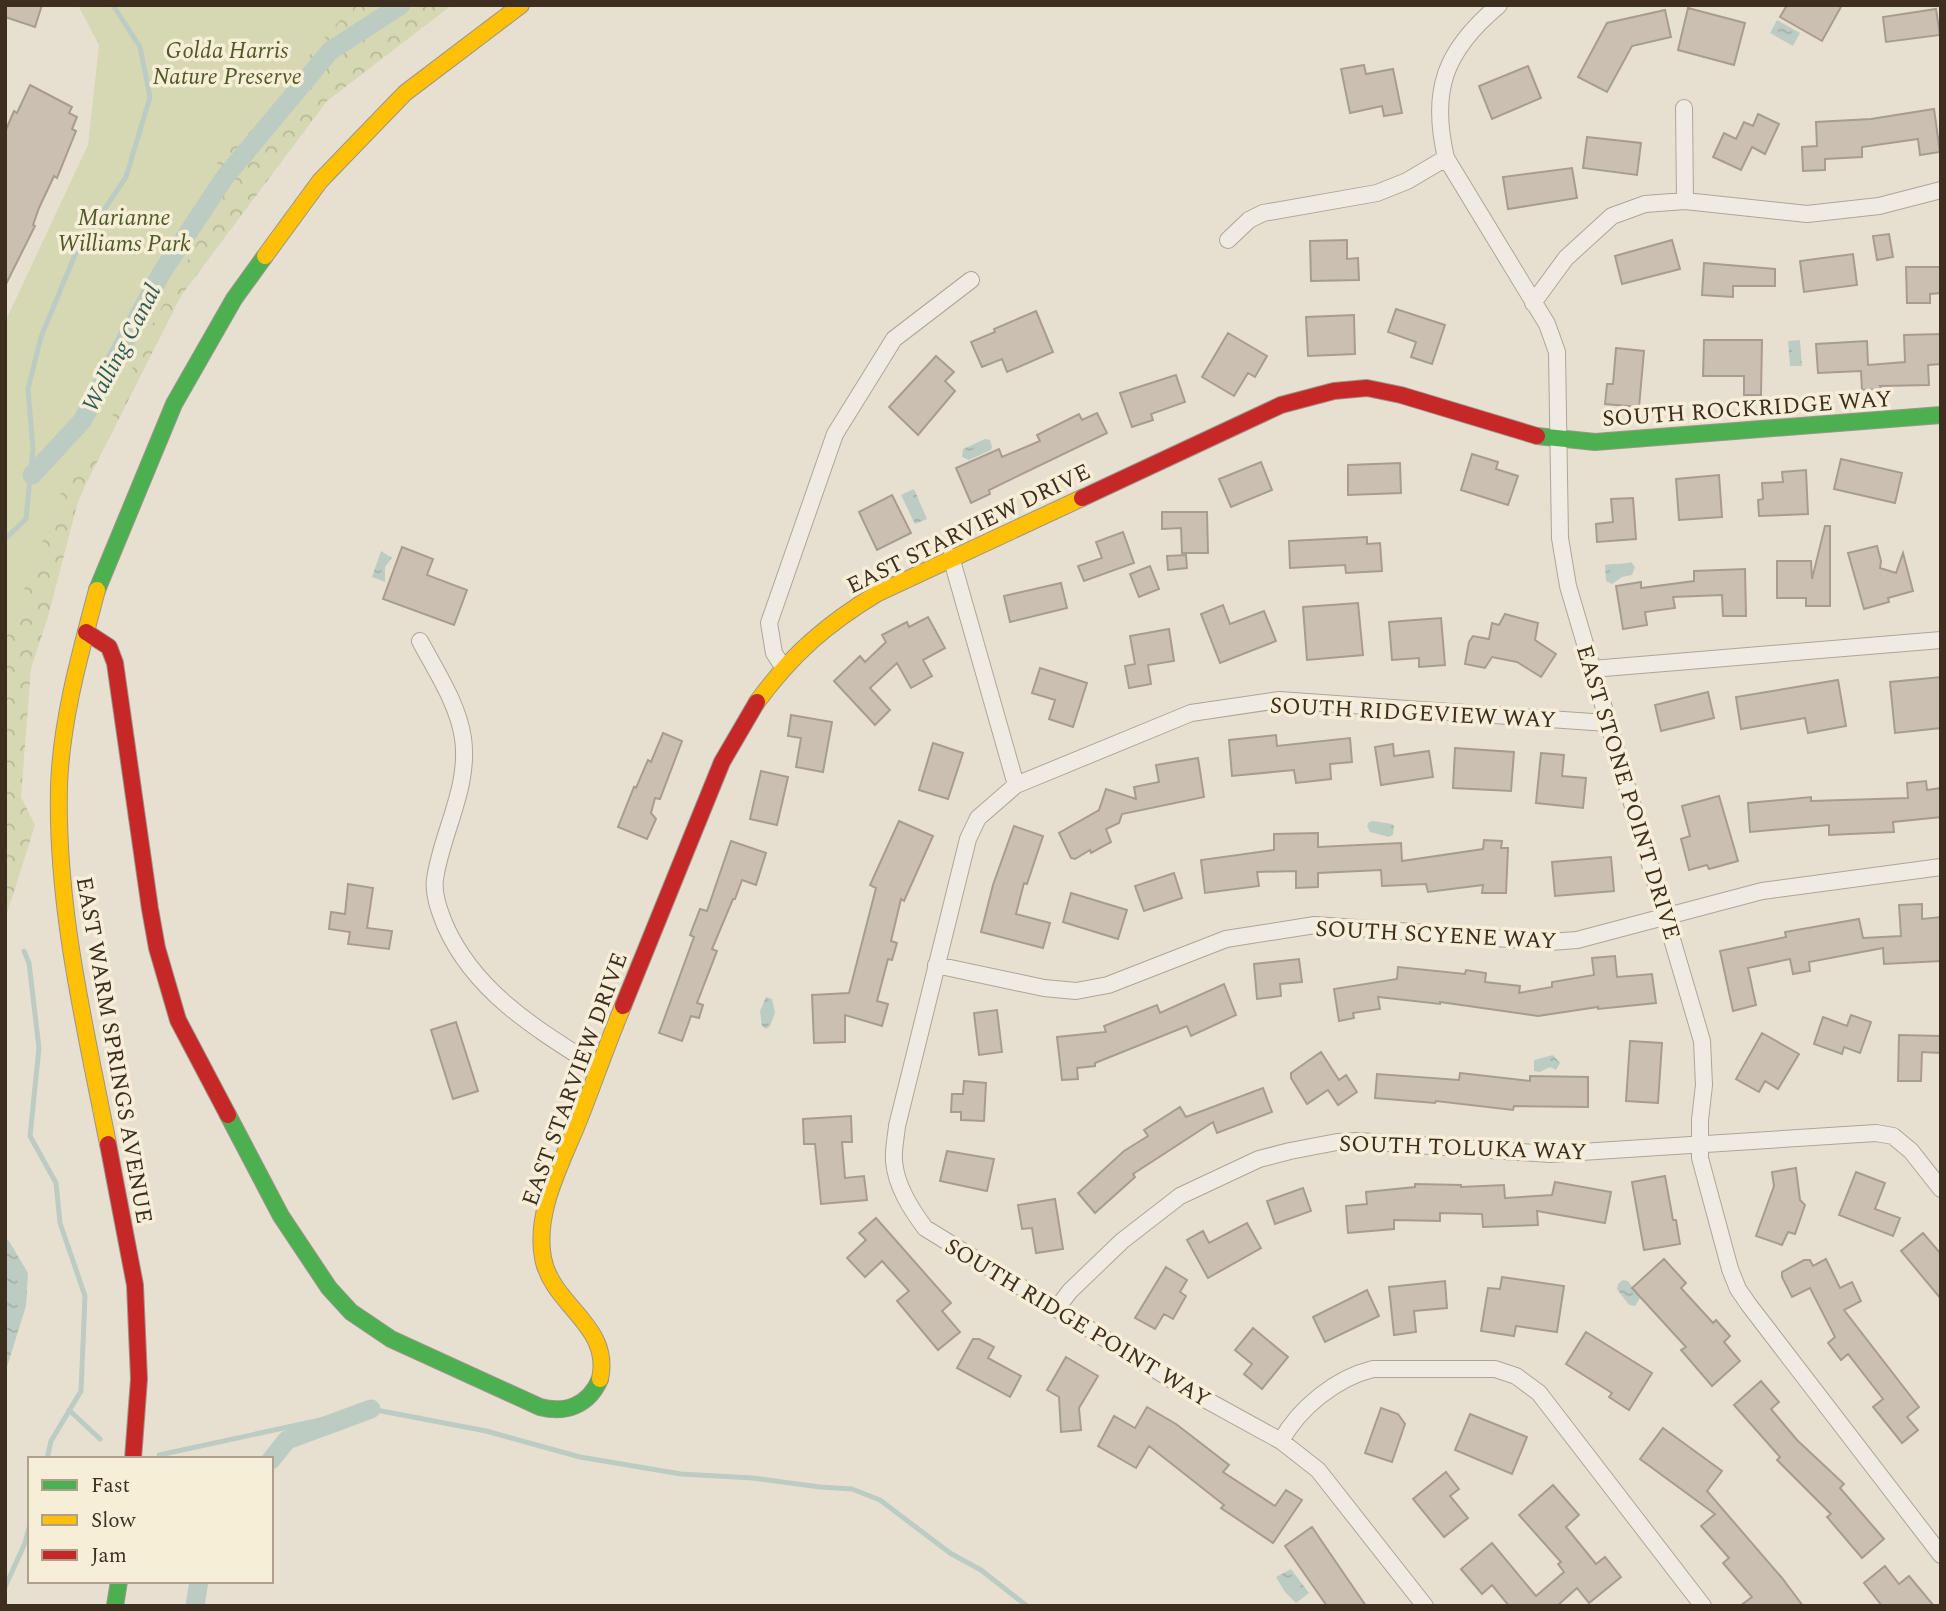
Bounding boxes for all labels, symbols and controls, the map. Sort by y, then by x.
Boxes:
park label: Golda Harris Nature Preserve [152,34,302,95]
park label: Marianne Williams Park [57,201,191,262]
water label: Walling Canal [73,278,171,419]
street label: SOUTH ROCKRIDGE WAY [1601,382,1893,437]
street label: EAST STARVIEW DRIVE [841,455,1097,604]
street label: EAST STONE POINT DRIVE [1566,641,1689,944]
street label: SOUTH RIDGEVIEW WAY [1269,689,1557,738]
street label: EAST WARM SPRINGS AVENUE [66,874,161,1226]
street label: SOUTH SCYENE WAY [1314,912,1557,959]
street label: EAST STARVIEW DRIVE [513,948,638,1211]
street label: SOUTH TOLUKA WAY [1338,1127,1587,1170]
street label: SOUTH RIDGE POINT WAY [937,1230,1217,1417]
legend [28,1457,273,1583]
text: Fast [91,1470,130,1502]
text: Slow [91,1505,137,1537]
text: Jam [91,1540,127,1572]

